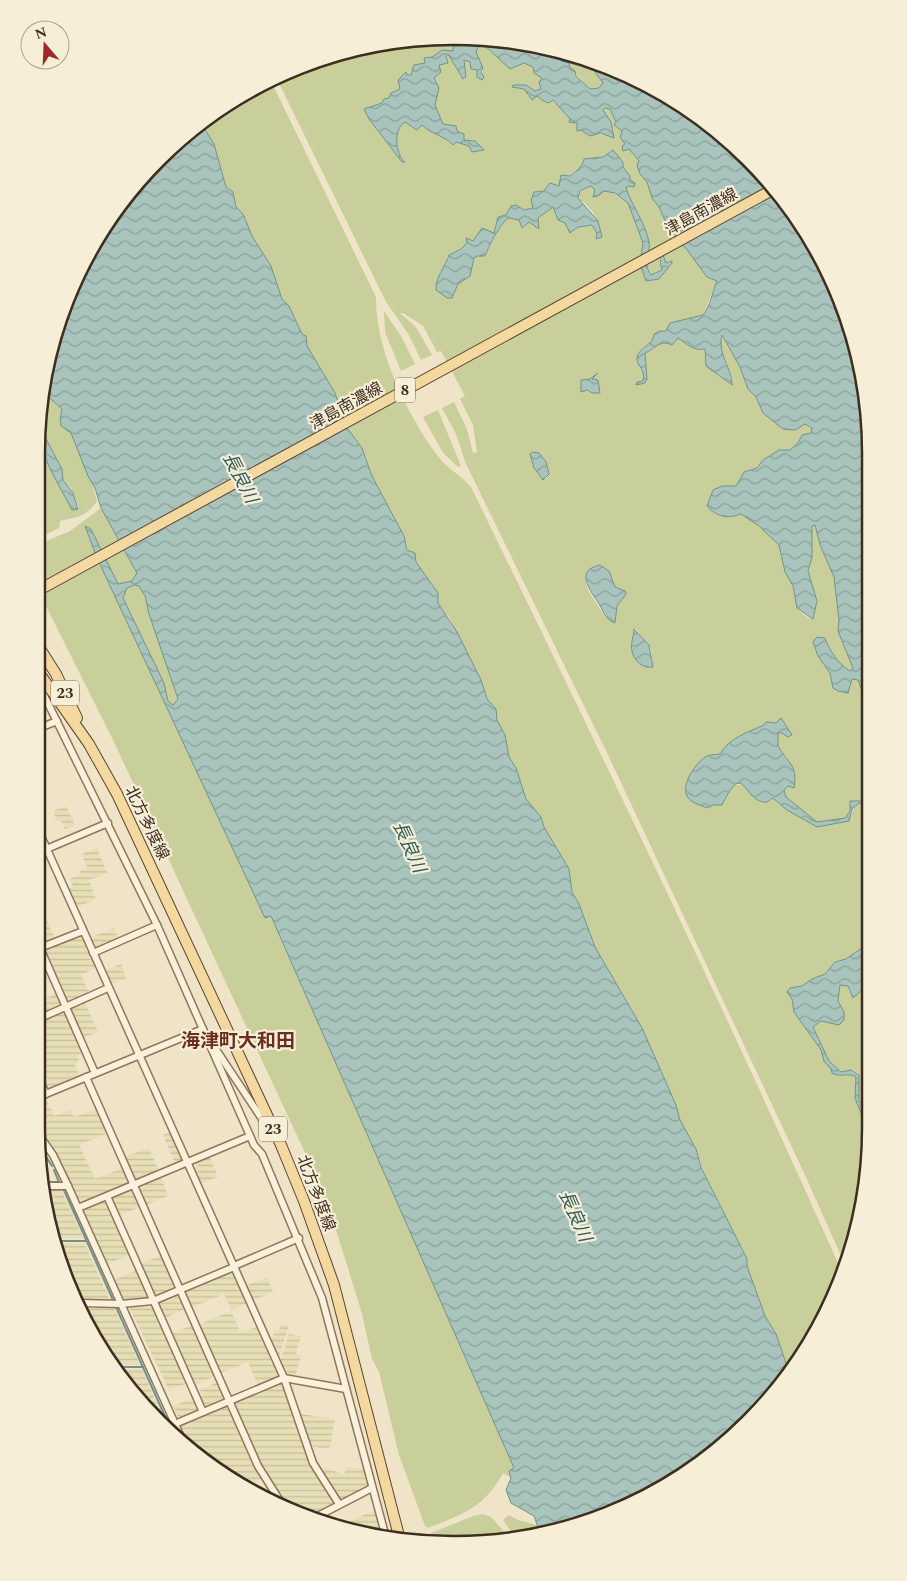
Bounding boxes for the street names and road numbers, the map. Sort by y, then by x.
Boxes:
street label: 津島南濃線 [660,182,742,242]
street label: 津島南濃線 [305,376,387,436]
road number: 8 [395,378,415,402]
road number: 23 [51,680,79,706]
street label: 北方多度線 [119,782,175,864]
road number: 23 [259,1116,287,1142]
street label: 北方多度線 [290,1151,342,1235]

